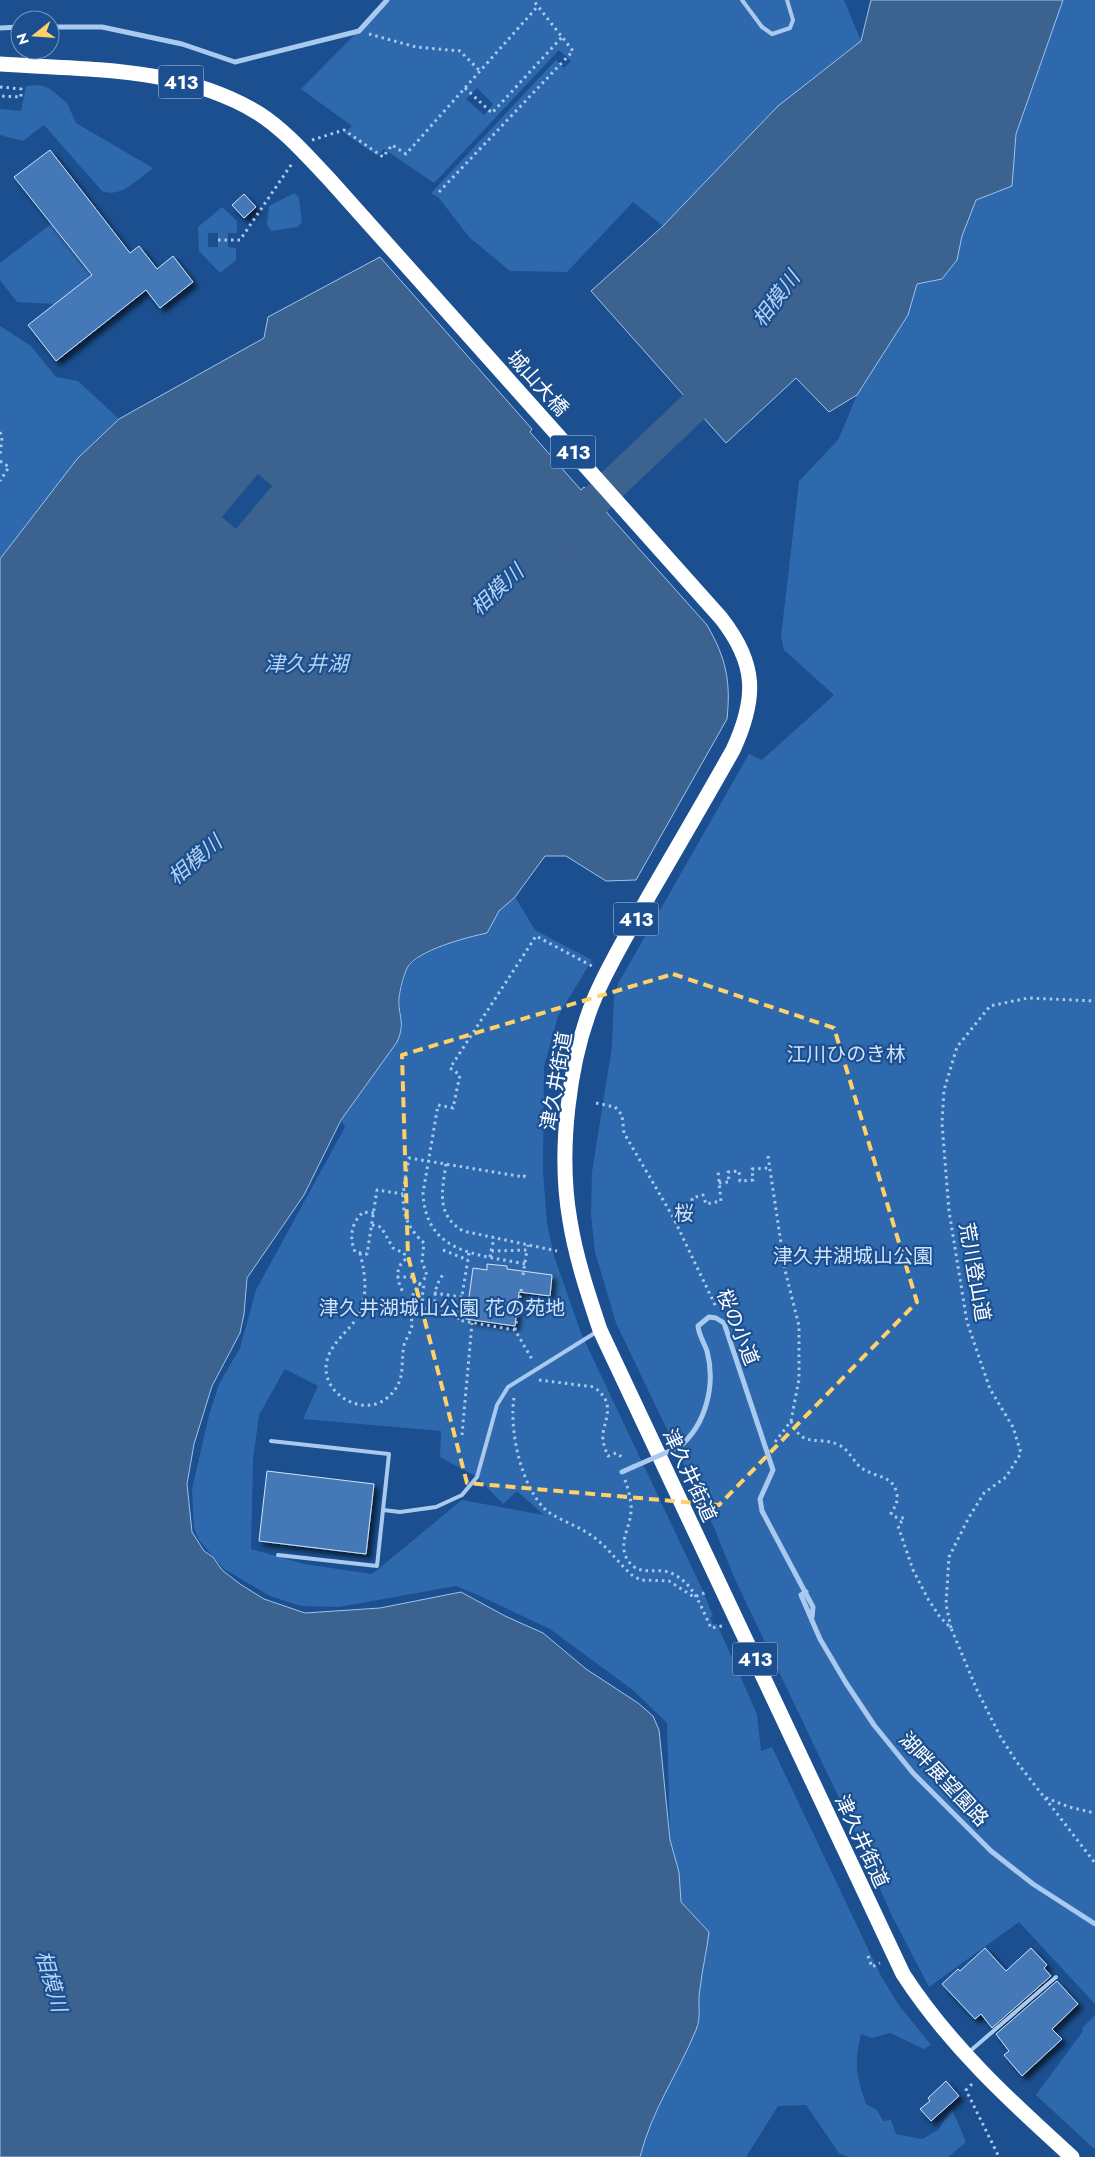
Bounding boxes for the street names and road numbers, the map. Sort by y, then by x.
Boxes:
road number: 413 [158,65,204,98]
street label: 城山大橋 [500,344,575,423]
road number: 413 [550,436,596,468]
road number: 413 [614,902,658,936]
street label: 津久井街道 [534,1029,579,1133]
street label: 荒川登山道 [952,1220,997,1324]
street label: 桜の小道 [709,1285,766,1370]
street label: 津久井街道 [655,1424,724,1527]
road number: 413 [732,1642,778,1676]
street label: 湖畔展望園路 [892,1726,995,1833]
street label: 津久井街道 [827,1790,896,1893]

